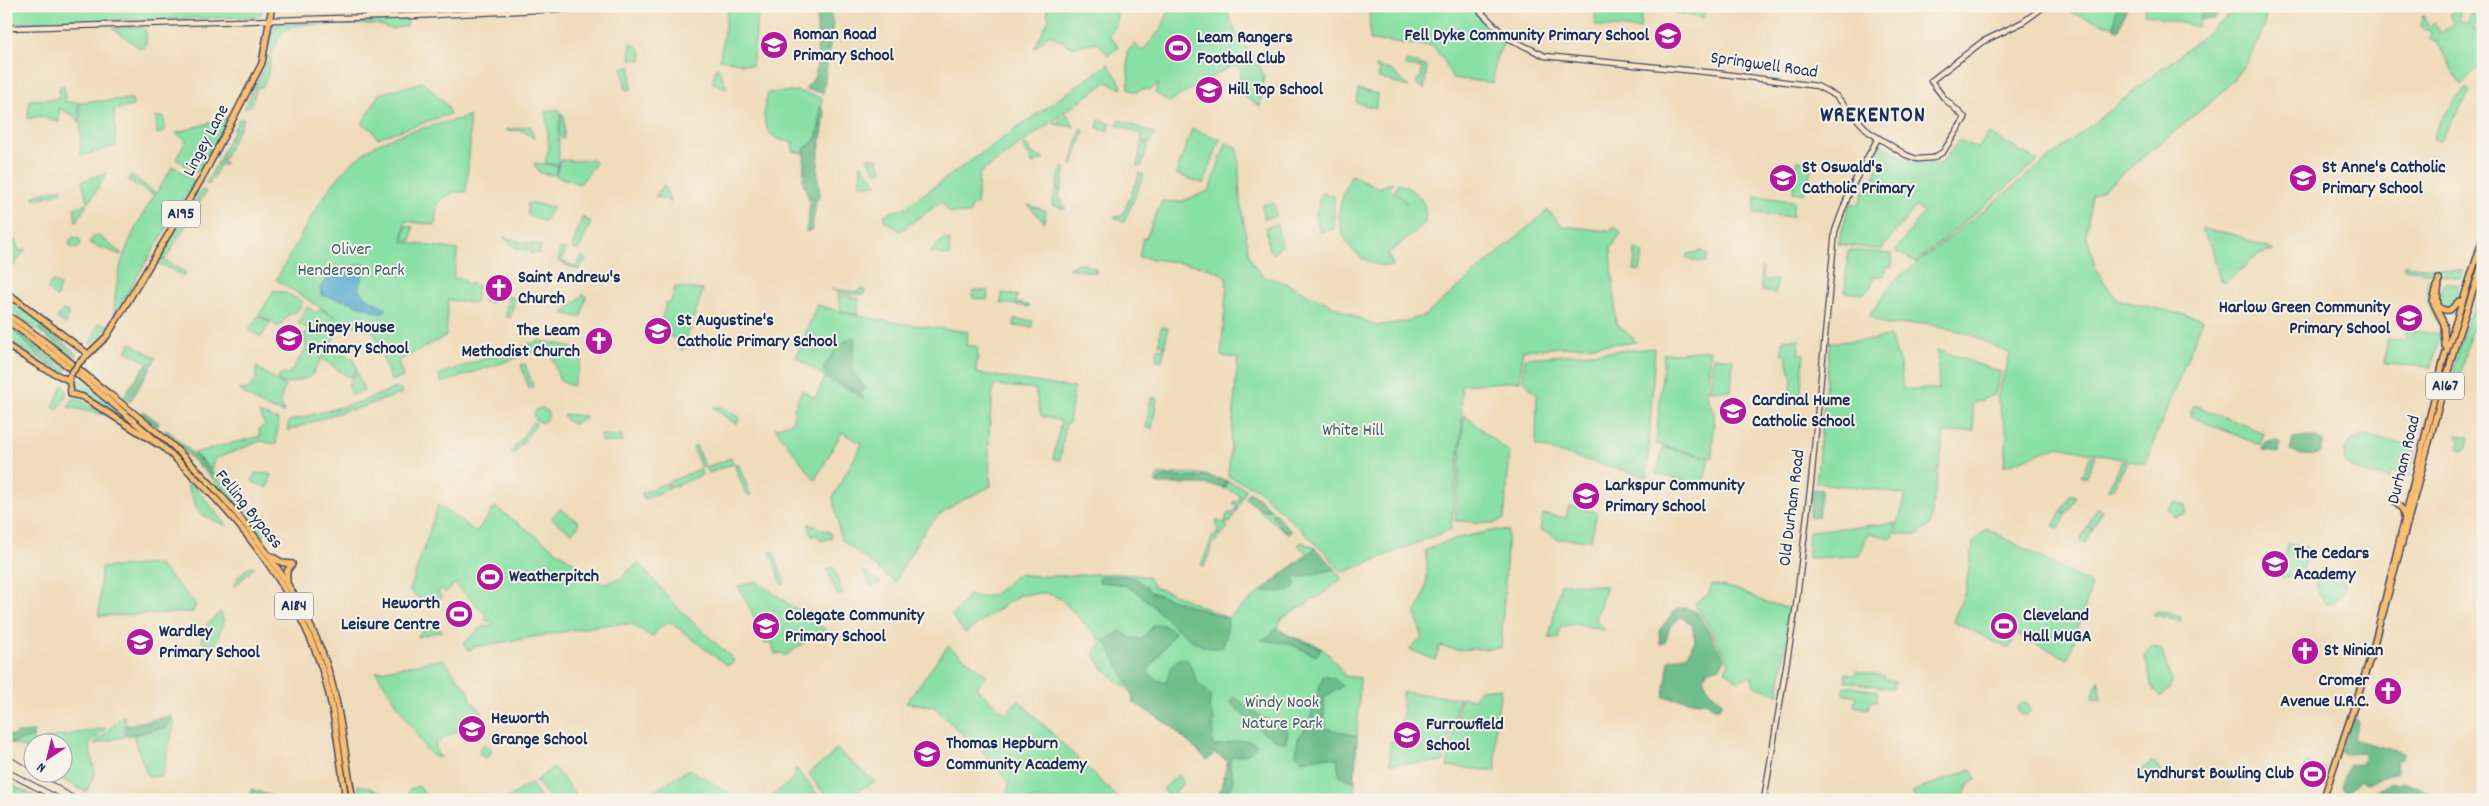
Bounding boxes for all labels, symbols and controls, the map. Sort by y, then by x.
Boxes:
school or university icon: Fell Dyke Community Primary School [1653,21,1683,51]
place label: Roman Road Primary School [793,23,894,69]
place label: Fell Dyke Community Primary School [1405,24,1650,49]
place label: Leam Rangers Football Club [1197,26,1293,72]
school or university icon: Roman Road Primary School [759,30,789,60]
sports icon: Leam Rangers Football Club [1163,33,1193,63]
street label: Springwell Road [1709,46,1819,86]
school or university icon: Hill Top School [1194,75,1224,105]
place label: Hill Top School [1228,78,1324,103]
street label: Lingey Lane [178,101,236,181]
district label: WREKENTON [1820,101,1926,132]
place label: St Oswald's Catholic Primary [1802,156,1915,202]
place label: St Anne's Catholic Primary School [2322,156,2445,202]
school or university icon: St Oswald's Catholic Primary [1768,163,1798,193]
school or university icon: St Anne's Catholic Primary School [2288,163,2318,193]
road number: A195 [162,200,200,228]
park label: Oliver Henderson Park [297,238,405,284]
place label: Saint Andrew's Church [518,266,621,312]
church icon: Saint Andrew's Church [484,273,514,303]
place label: Harlow Green Community Primary School [2219,296,2391,342]
school or university icon: Harlow Green Community Primary School [2394,303,2424,333]
place label: St Augustine's Catholic Primary School [677,309,838,355]
place label: Lingey House Primary School [308,316,409,362]
school or university icon: St Augustine's Catholic Primary School [643,316,673,346]
place label: The Leam Methodist Church [462,319,580,365]
school or university icon: Lingey House Primary School [274,323,304,353]
church icon: The Leam Methodist Church [584,326,614,356]
road number: A167 [2426,372,2464,400]
place label: Cardinal Hume Catholic School [1752,389,1856,435]
school or university icon: Cardinal Hume Catholic School [1718,396,1748,426]
street label: Durham Road [2382,413,2428,507]
park label: White Hill [1322,419,1385,444]
street label: Old Durham Road [1773,448,1813,568]
street label: Felling Bypass [208,465,288,555]
place label: Larkspur Community Primary School [1605,474,1745,520]
school or university icon: Larkspur Community Primary School [1571,481,1601,511]
place label: The Cedars Academy [2294,542,2370,588]
school or university icon: The Cedars Academy [2260,549,2290,579]
sports icon: Weatherpitch [475,562,505,592]
place label: Weatherpitch [509,565,599,590]
road number: A184 [275,592,313,620]
place label: Heworth Leisure Centre [341,592,440,638]
sports icon: Heworth Leisure Centre [444,599,474,629]
place label: Colegate Community Primary School [785,604,925,650]
place label: Cleveland Hall MUGA [2023,604,2092,650]
school or university icon: Colegate Community Primary School [751,611,781,641]
sports icon: Cleveland Hall MUGA [1989,611,2019,641]
place label: Wardley Primary School [159,620,260,666]
school or university icon: Wardley Primary School [125,627,155,657]
church icon: St Ninian [2290,636,2320,666]
place label: St Ninian [2324,639,2383,664]
place label: Cromer Avenue U.R.C. [2280,669,2369,715]
church icon: Cromer Avenue U.R.C. [2373,676,2403,706]
park label: Windy Nook Nature Park [1241,691,1323,737]
place label: Heworth Grange School [491,707,588,753]
place label: Furrowfield School [1426,713,1504,759]
school or university icon: Heworth Grange School [457,714,487,744]
school or university icon: Furrowfield School [1392,720,1422,750]
place label: Thomas Hepburn Community Academy [946,732,1087,778]
north arrow [22,734,72,784]
school or university icon: Thomas Hepburn Community Academy [912,739,942,769]
text: N [33,757,50,777]
sports icon: Lyndhurst Bowling Club [2298,759,2328,789]
place label: Lyndhurst Bowling Club [2137,762,2294,787]

